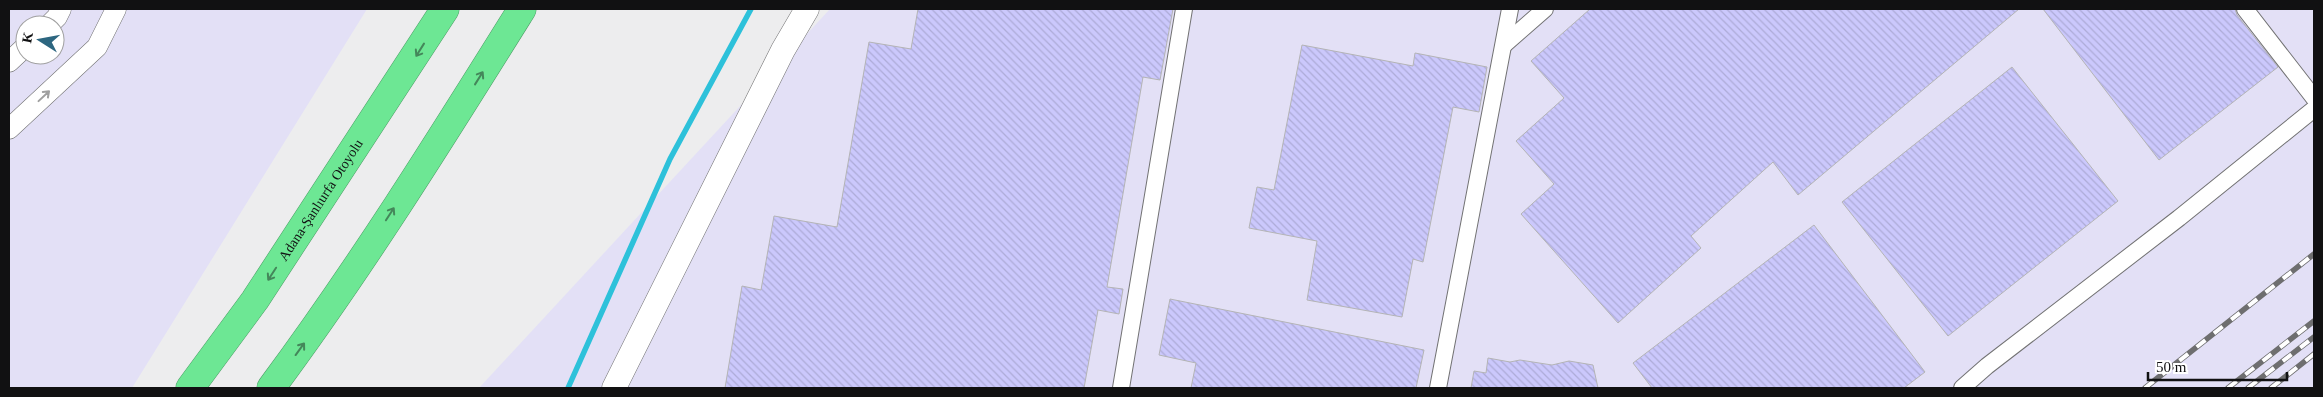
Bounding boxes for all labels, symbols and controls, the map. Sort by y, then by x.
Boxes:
north arrow [15,15,65,65]
text: K [19,31,36,44]
one-way arrow [414,43,424,57]
one-way arrow [474,71,485,85]
one-way arrow [38,90,51,102]
street label: Adana-Şanlıurfa Otoyolu [275,136,365,263]
one-way arrow [385,207,395,221]
one-way arrow [267,266,277,280]
one-way arrow [295,342,305,356]
scale bar [2148,350,2287,382]
text: 50 m [2156,359,2187,375]

